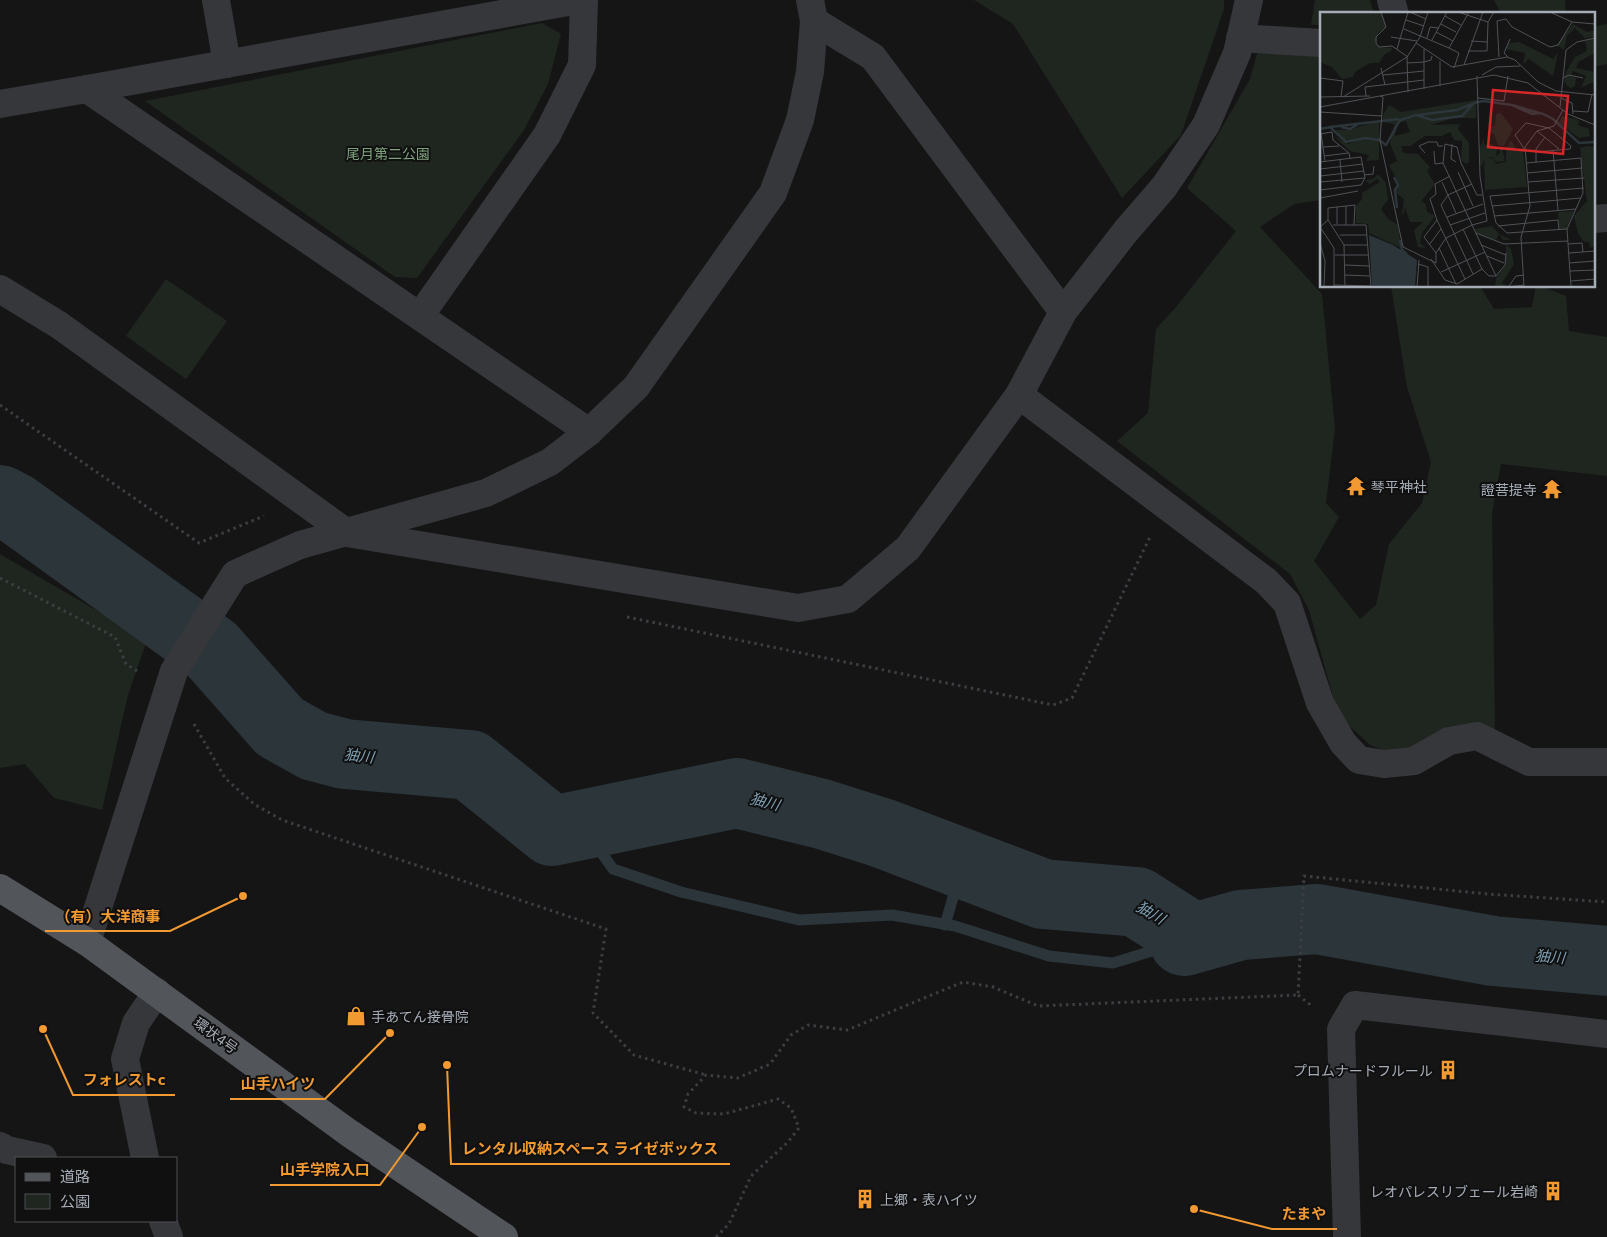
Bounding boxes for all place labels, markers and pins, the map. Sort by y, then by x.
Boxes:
temple icon: 琴平神社 [1345,475,1367,497]
place label: 琴平神社 [1371,477,1427,496]
temple icon: 證菩提寺 [1541,478,1563,500]
place label: 證菩提寺 [1481,480,1537,499]
callout: （有）大洋商事 [45,901,170,931]
shop icon: 手あてん接骨院 [345,1005,367,1027]
place label: 手あてん接骨院 [371,1007,469,1026]
building icon: プロムナードフルール [1437,1059,1459,1081]
place label: プロムナードフルール [1293,1061,1433,1080]
callout: フォレストc [73,1065,175,1095]
callout: 山手ハイツ [230,1069,325,1099]
callout: レンタル収納スペース ライゼボックス [451,1134,730,1164]
callout: 山手学院入口 [270,1155,380,1185]
building icon: レオパレスリブェール岩崎 [1542,1180,1564,1202]
place label: レオパレスリブェール岩崎 [1370,1182,1538,1201]
building icon: 上郷・表ハイツ [854,1188,876,1210]
place label: 上郷・表ハイツ [880,1190,978,1209]
callout: たまや [1272,1199,1337,1229]

